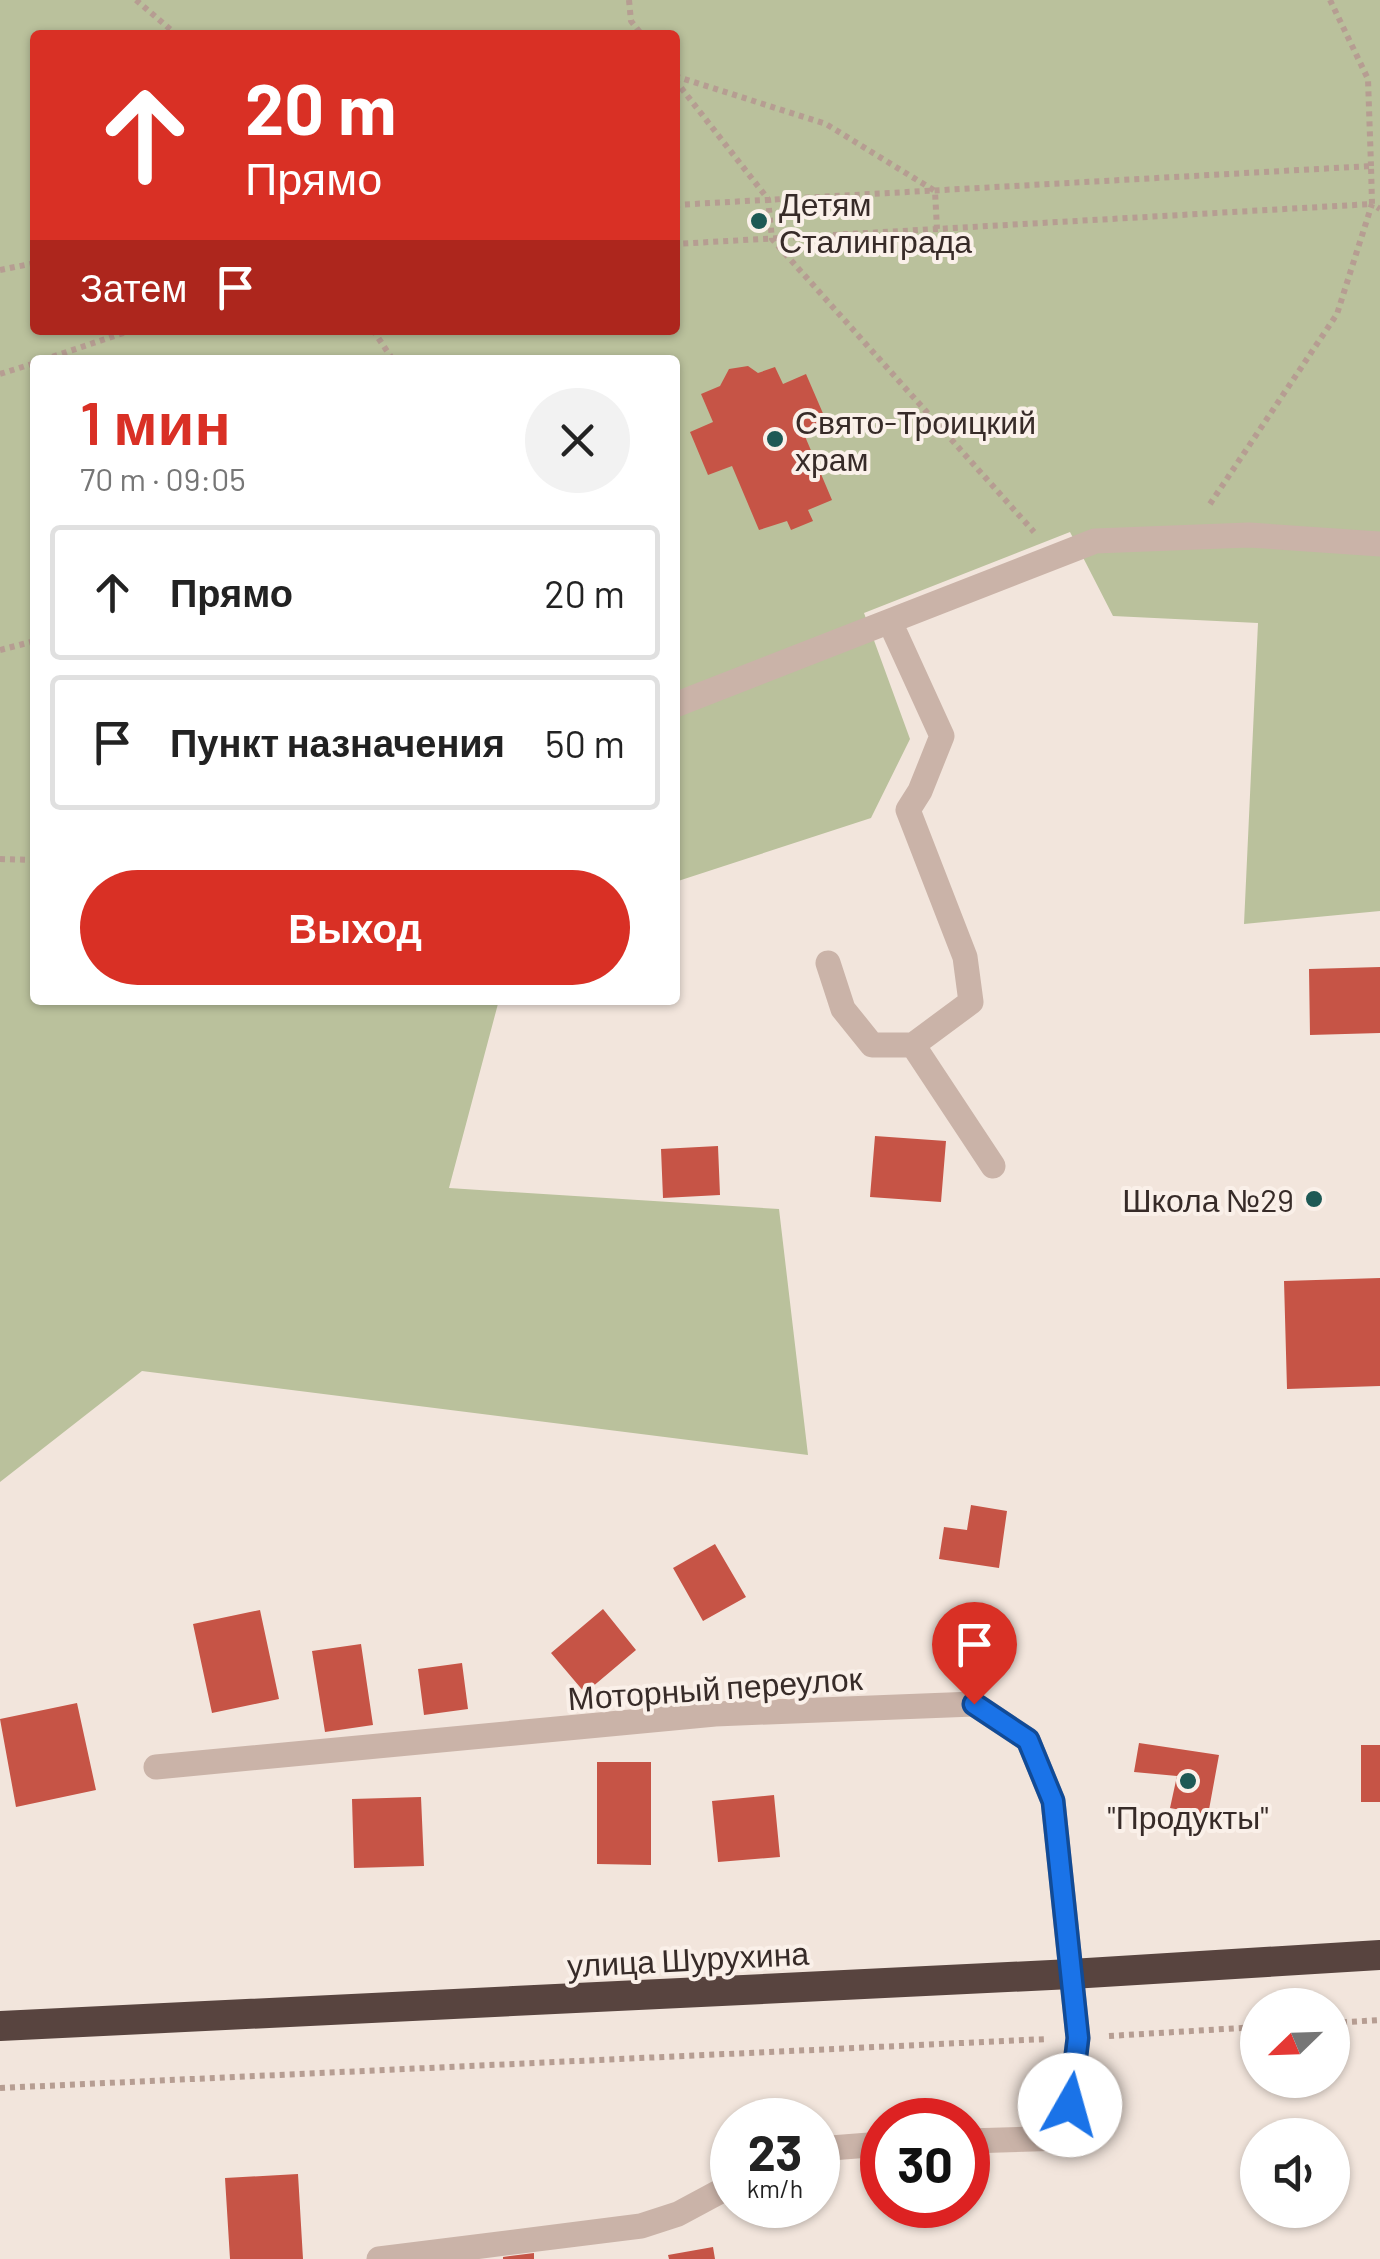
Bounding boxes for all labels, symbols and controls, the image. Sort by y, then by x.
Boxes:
text: 20 m [245,65,397,149]
icon: ahead [80,70,210,200]
text: Прямо [245,150,382,204]
place label: Детям Сталинграда [779,184,972,260]
marker: Детям Сталинграда [748,210,770,232]
icon: arrive [208,260,263,315]
text: Затем [80,264,188,310]
text: 1 мин [80,385,231,457]
button: close [525,388,630,493]
place label: Свято-Троицкий храм [795,402,1036,478]
marker: Свято-Троицкий храм [764,428,786,450]
text: 70 m · 09:05 [80,459,246,497]
icon: ahead [85,565,140,620]
text: Прямо [170,569,293,615]
text: 20 m [544,570,625,616]
icon: arrive [85,715,140,770]
text: Пункт назначения [170,719,505,765]
text: 50 m [545,720,625,766]
button: Выход [80,870,630,985]
place label: Школа №29 [1122,1180,1294,1218]
marker: Школа №29 [1303,1188,1325,1210]
pin [932,1602,1017,1705]
icon: arrive [947,1617,1002,1672]
street label: Моторный переулок [566,1658,865,1717]
marker: "Продукты" [1177,1770,1199,1792]
place label: "Продукты" [1107,1797,1269,1836]
street label: улица Шурухина [566,1933,810,1984]
north arrow [1240,1988,1350,2098]
map controls [1240,1988,1350,2228]
position arrow [1018,2053,1122,2157]
speed limit sign: 30 [860,2098,990,2228]
button: sound [1240,2118,1350,2228]
text: 23 [748,2121,802,2181]
text: km/h [747,2173,803,2203]

